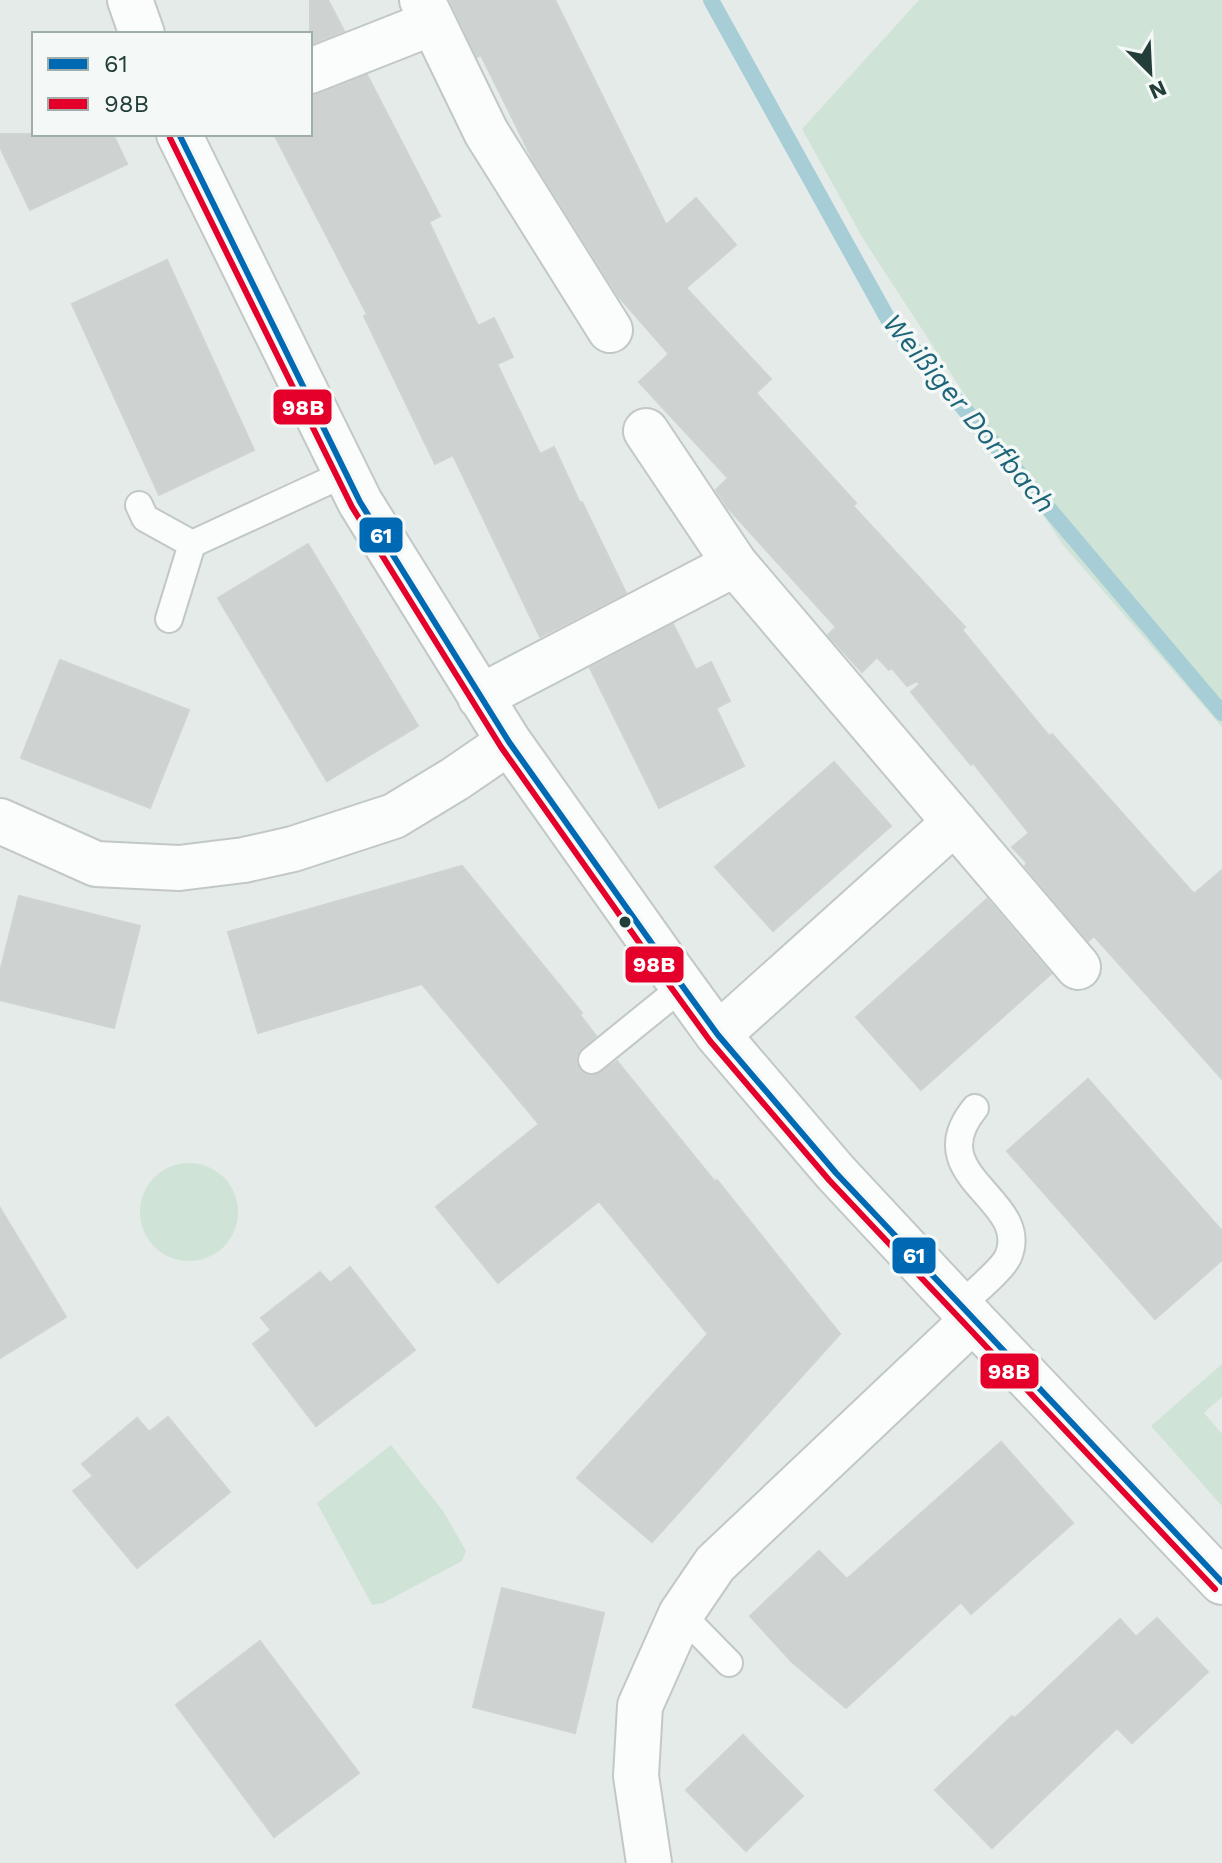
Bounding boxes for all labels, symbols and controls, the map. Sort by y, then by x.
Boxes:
legend [32,32,312,136]
north arrow [1110,32,1190,112]
text: 61 [104,50,128,78]
text: N [1145,75,1170,105]
text: 98B [104,90,149,118]
water label: Weißiger Dorfbach [876,307,1062,519]
line badge: 98B [272,388,333,426]
text: 98B [282,395,324,420]
line badge: 61 [358,516,404,554]
text: 61 [370,523,392,548]
unlabelled marker [617,914,633,930]
line badge: 98B [624,945,685,984]
text: 98B [633,952,675,977]
line badge: 61 [891,1236,937,1275]
text: 61 [903,1243,925,1268]
line badge: 98B [979,1352,1040,1390]
text: 98B [988,1359,1030,1384]

